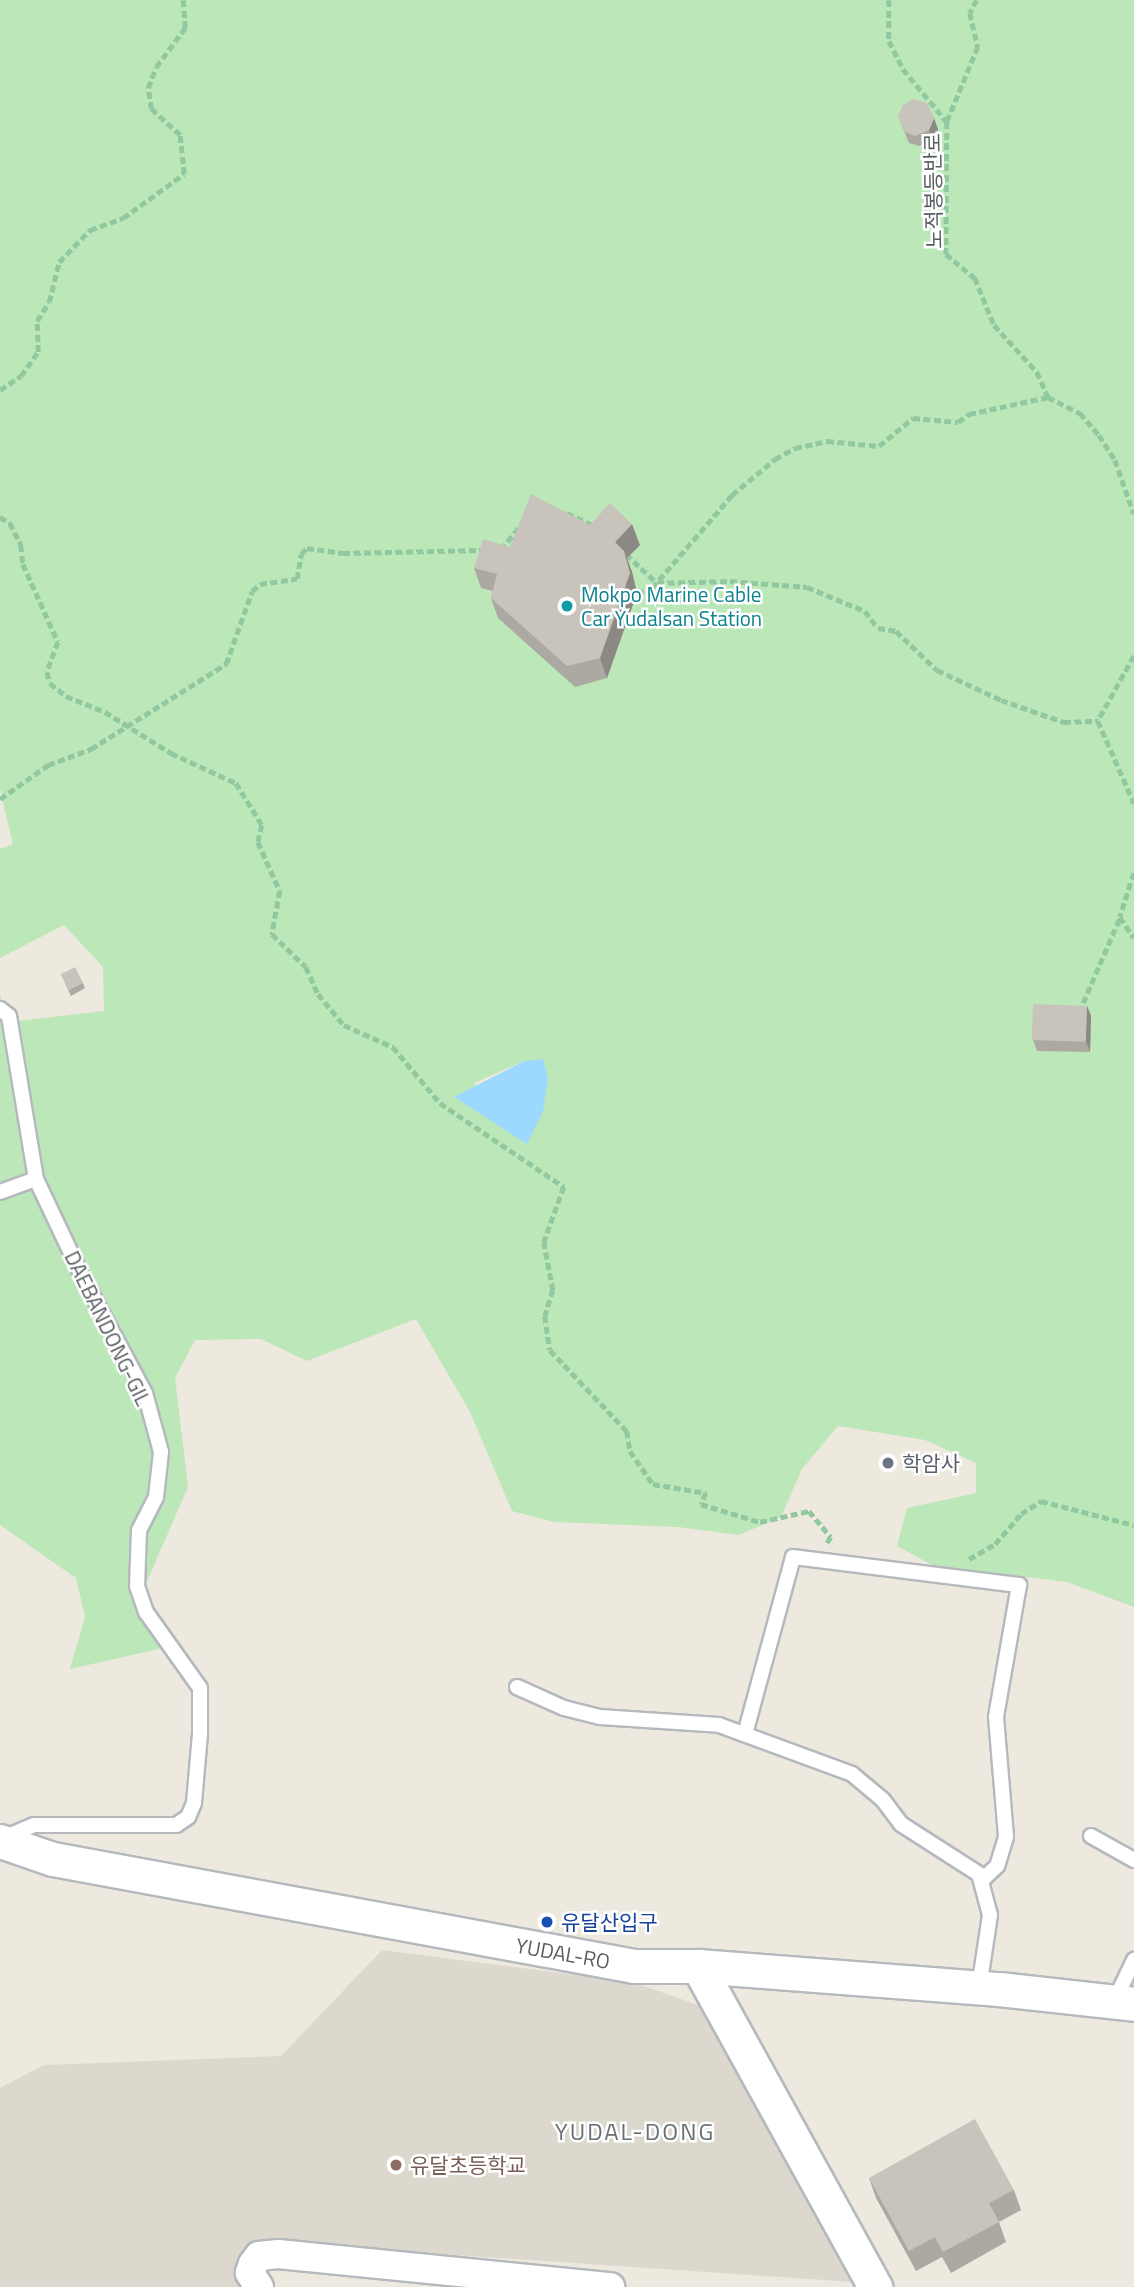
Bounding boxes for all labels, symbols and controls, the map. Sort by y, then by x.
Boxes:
street label: 노적봉등반로 [919,133,947,249]
place label: Mokpo Marine Cable Car Yudalsan Station [581,581,762,631]
marker: Mokpo Marine Cable Car Yudalsan Station [559,598,575,614]
street label: DAEBANDONG-GIL [60,1247,156,1409]
place label: 학암사 [902,1450,960,1476]
marker: 학암사 [880,1455,896,1471]
place label: 유달산입구 [561,1909,658,1935]
marker: 유달산입구 [539,1914,555,1930]
street label: YUDAL-RO [514,1932,612,1974]
district label: YUDAL-DONG [556,2118,714,2146]
place label: 유달초등학교 [410,2152,526,2178]
marker: 유달초등학교 [388,2157,404,2173]

